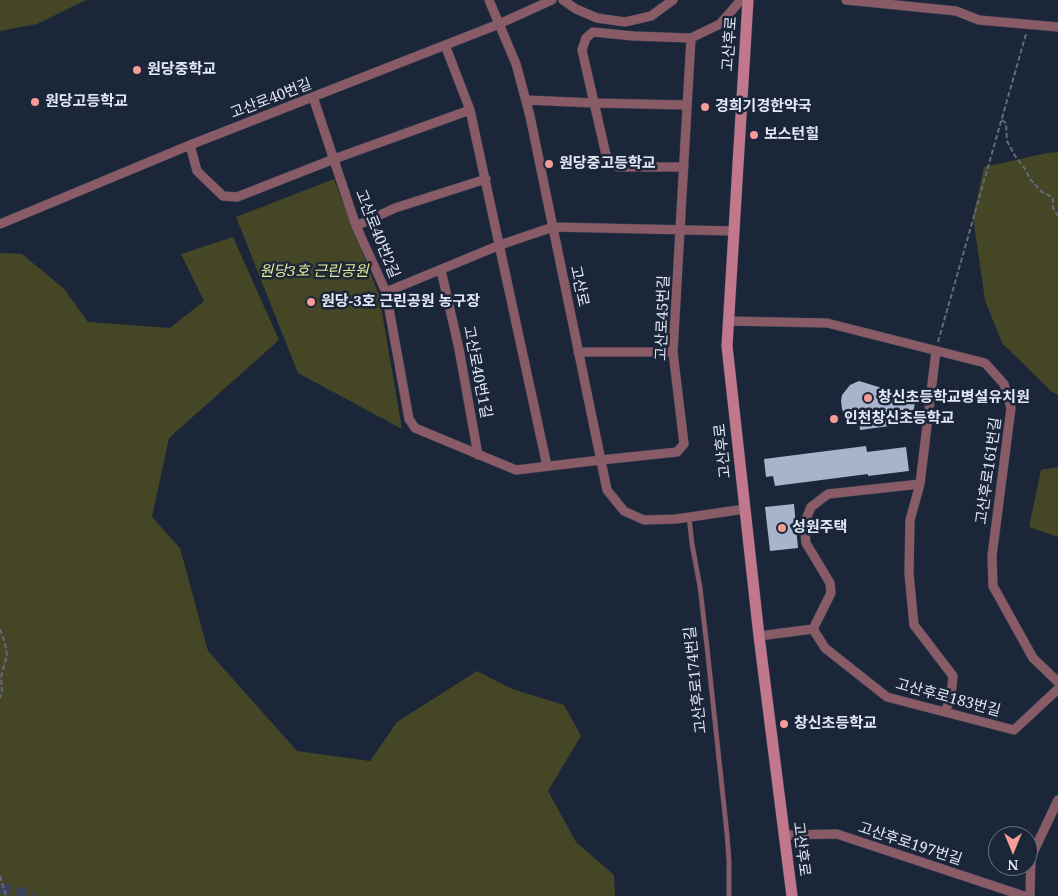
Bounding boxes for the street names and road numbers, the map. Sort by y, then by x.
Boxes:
street label: 고산후로 [719,16,741,72]
street label: 고산로40번길 [228,75,314,123]
street label: 고산로40번2길 [351,187,403,281]
street label: 고산로 [566,264,592,308]
street label: 고산로45번길 [653,275,673,361]
street label: 고산로40번1길 [459,324,495,420]
street label: 고산후로161번길 [973,416,1005,526]
street label: 고산후로 [711,423,735,479]
street label: 고산후로174번길 [681,625,711,735]
street label: 고산후로183번길 [894,675,1002,721]
street label: 고산후로197번길 [856,819,964,869]
street label: 고산후로 [789,821,813,877]

